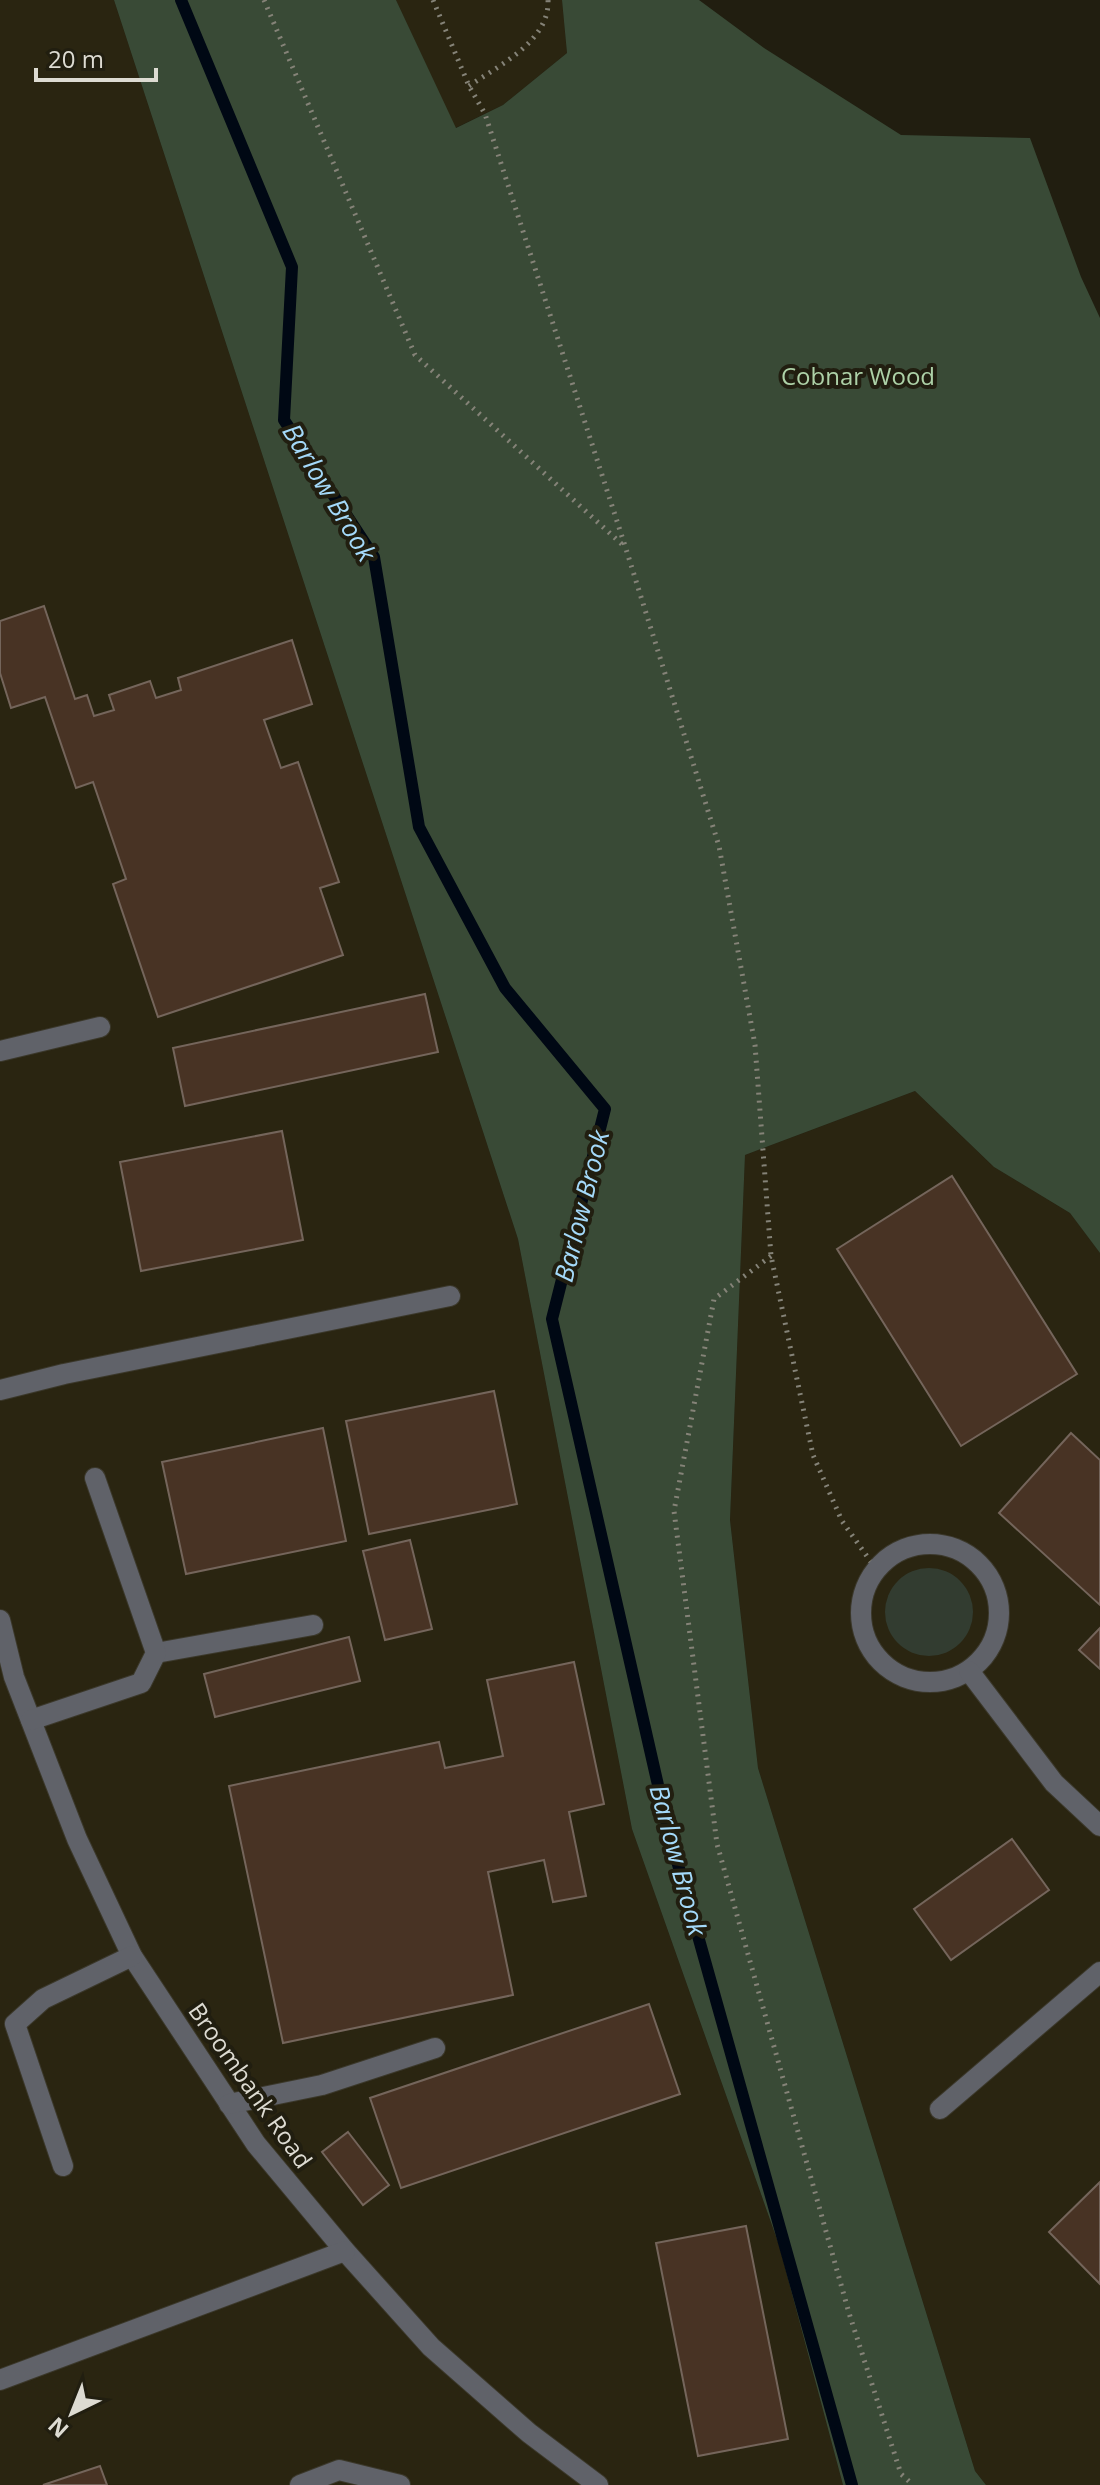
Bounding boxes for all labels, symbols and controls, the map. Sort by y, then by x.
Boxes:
scale bar [36,32,156,82]
text: 20 m [48,42,104,75]
park label: Cobnar Wood [781,359,935,392]
water label: Barlow Brook [275,416,386,569]
water label: Barlow Brook [545,1125,618,1286]
water label: Barlow Brook [642,1780,717,1941]
street label: Broombank Road [181,1996,321,2174]
north arrow [32,2373,112,2453]
text: N [41,2411,74,2445]

